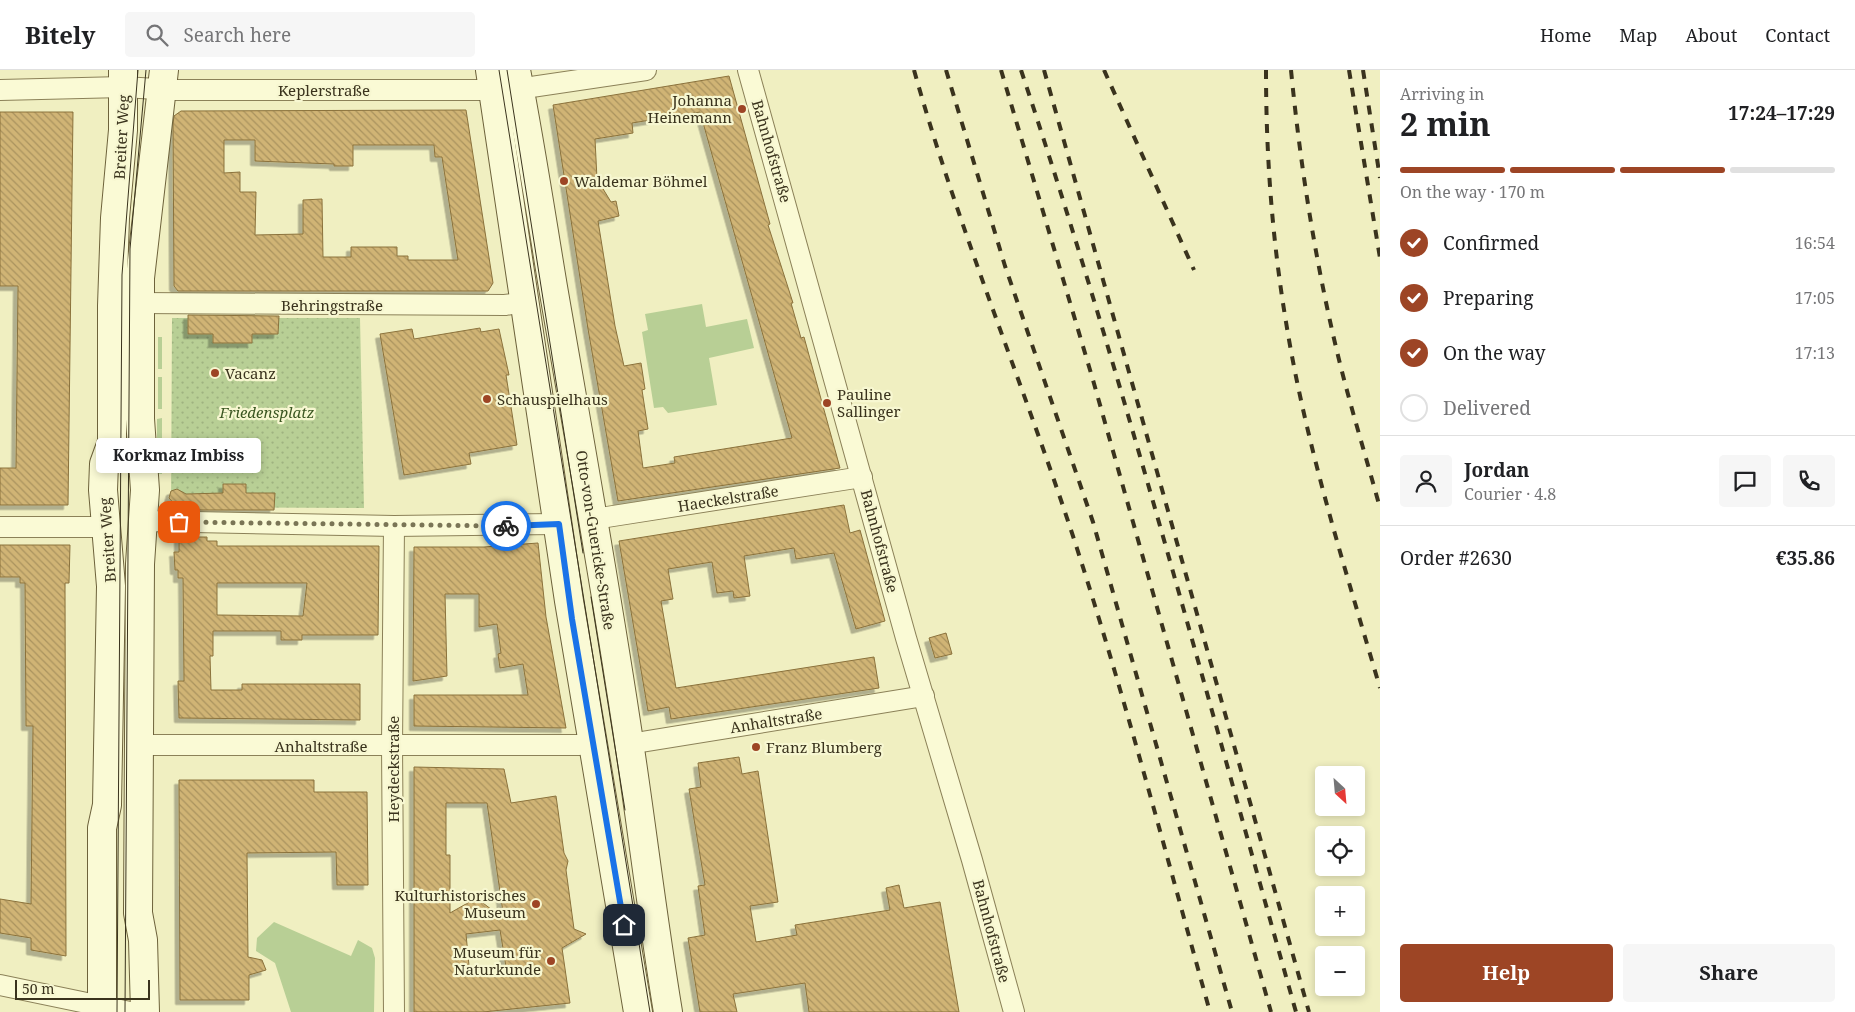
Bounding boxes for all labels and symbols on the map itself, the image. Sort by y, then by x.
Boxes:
street label: Keplerstraße [278,80,370,100]
place label: Johanna Heinemann [648,90,732,127]
street label: Breiter Weg [109,94,133,180]
street label: Bahnhofstraße [748,97,796,205]
marker: Johanna Heinemann [736,103,748,115]
place label: Waldemar Böhmel [574,171,708,191]
marker: Waldemar Böhmel [558,175,570,187]
street label: Behringstraße [281,295,383,315]
place label: Vacanz [225,363,276,383]
marker: Vacanz [209,367,221,379]
place label: Pauline Sallinger [837,384,901,421]
place label: Schauspielhaus [497,389,608,409]
marker: Schauspielhaus [481,393,493,405]
marker: Pauline Sallinger [821,397,833,409]
park label: Friedensplatz [219,402,315,422]
callout: Korkmaz Imbiss [96,437,262,472]
street label: Otto-von-Guericke-Straße [572,449,620,631]
street label: Haeckelstraße [676,480,780,516]
street label: Bahnhofstraße [857,487,903,595]
street label: Breiter Weg [94,497,120,583]
pin [158,501,200,543]
courier [481,501,531,551]
street label: Anhaltstraße [728,703,824,737]
street label: Heydeckstraße [383,716,403,822]
street label: Anhaltstraße [274,736,368,756]
place label: Franz Blumberg [766,737,882,757]
marker: Franz Blumberg [750,741,762,753]
north arrow [1315,766,1365,816]
street label: Bahnhofstraße [969,877,1015,985]
place label: Kulturhistorisches Museum [394,885,526,922]
marker: Kulturhistorisches Museum [530,898,542,910]
pin [603,904,645,946]
place label: Museum für Naturkunde [453,942,541,979]
marker: Museum für Naturkunde [545,955,557,967]
scale bar [15,977,150,1000]

